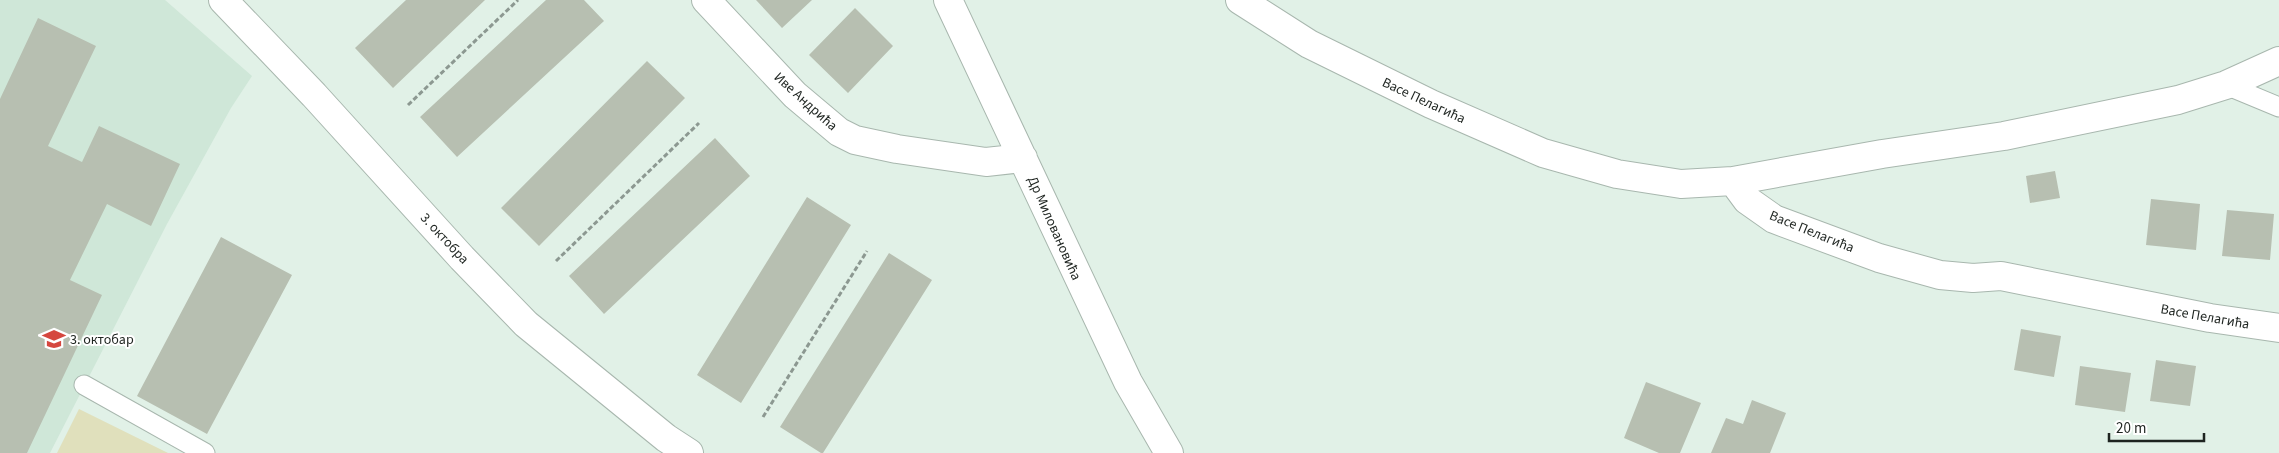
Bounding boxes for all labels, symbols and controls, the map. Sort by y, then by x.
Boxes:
street label: Иве Андрића [769,68,842,136]
street label: Васе Пелагића [1379,73,1469,129]
street label: Др Миловановића [1022,173,1086,284]
street label: Васе Пелагића [1766,206,1857,258]
street label: 3. октобра [415,209,473,269]
street label: Васе Пелагића [2159,299,2251,335]
school or university icon: 3. октобар [41,326,67,352]
place label: 3. октобар [70,330,134,350]
scale bar [2109,410,2204,442]
text: 20 m [2116,418,2146,439]

